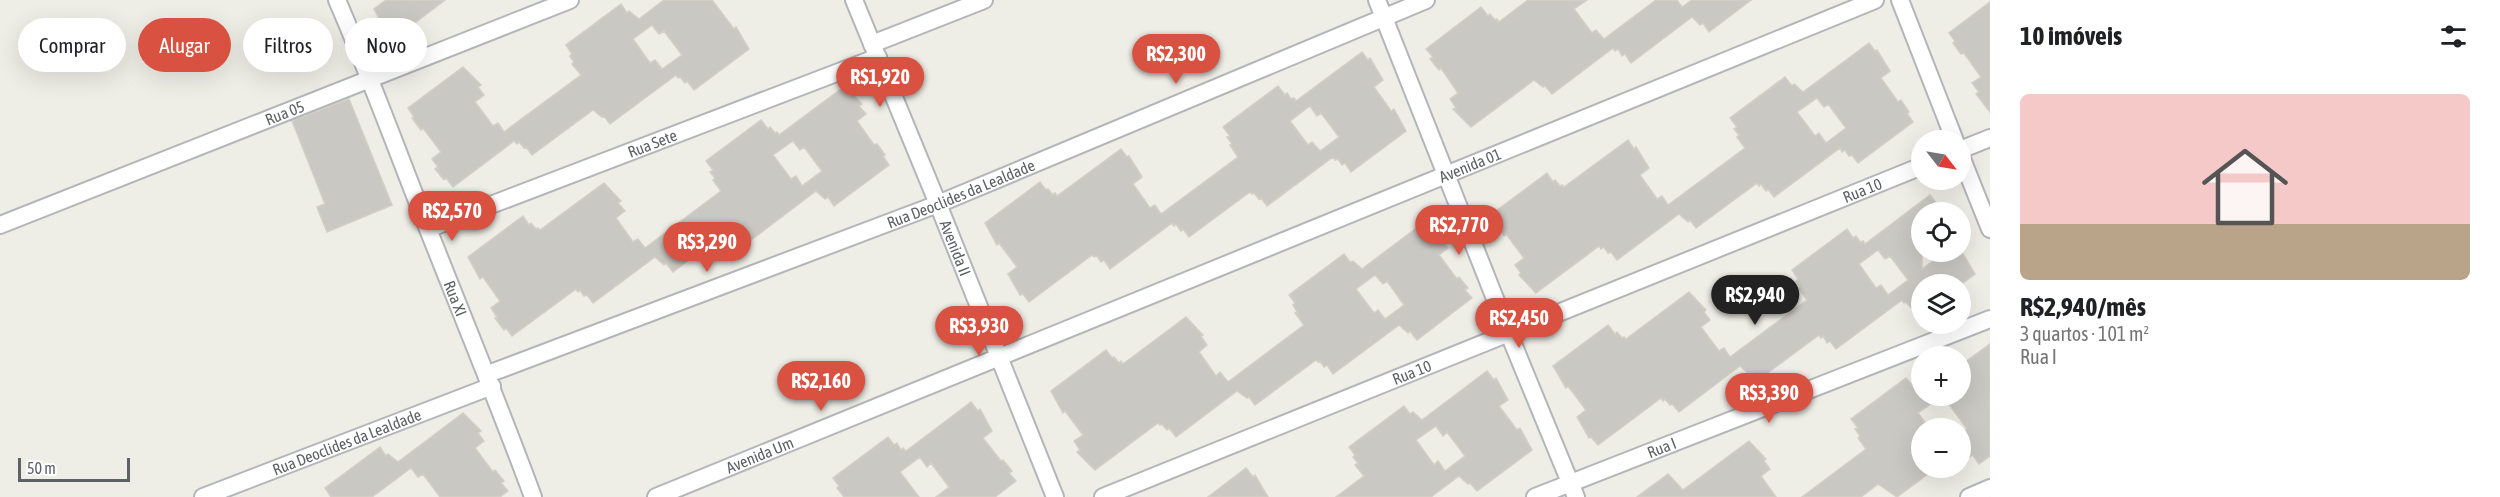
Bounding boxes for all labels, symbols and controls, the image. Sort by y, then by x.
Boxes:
chip: Comprar [18,18,126,72]
chip: Alugar [138,18,231,72]
chip: Filtros [243,18,333,72]
chip: Novo [345,18,427,72]
icon: filters [2437,20,2470,53]
text: 10 imóveis [2020,21,2122,51]
pin: R$2,300 [1121,34,1231,85]
text: R$2,300 [1146,42,1206,65]
pin: R$1,920 [825,57,935,108]
text: R$1,920 [850,65,910,88]
street label: Rua 05 [263,97,307,128]
street label: Rua Sete [625,126,679,161]
north arrow [1911,130,1971,190]
map controls [1911,130,1971,478]
icon: home [2191,133,2299,241]
street label: Avenida 01 [1436,144,1504,186]
street label: Rua Deoclides da Lealdade [884,156,1037,231]
street label: Rua 10 [1840,174,1884,206]
pin: R$2,570 [397,191,507,242]
text: R$2,570 [422,199,482,222]
button: locate [1911,202,1971,262]
pin: R$2,770 [1404,205,1514,256]
text: R$2,770 [1429,213,1489,236]
street label: Avenida II [936,218,975,278]
pin: R$3,290 [652,222,762,273]
text: R$3,290 [677,230,737,253]
button: layers [1911,274,1971,334]
pin: R$2,940 [1700,275,1810,326]
street label: Rua XI [440,278,471,319]
text: R$2,940 [1725,283,1785,306]
text: R$2,940/mês [2020,292,2146,322]
pin: R$2,450 [1464,298,1574,349]
pin: R$3,930 [924,306,1034,357]
text: R$2,450 [1489,306,1549,329]
text: R$3,930 [949,314,1009,337]
text: 3 quartos · 101 m² [2020,322,2149,345]
text: Rua I [2020,345,2057,368]
button: + [1911,346,1971,406]
street label: Rua 10 [1390,356,1434,388]
pin: R$2,160 [766,361,876,412]
text: R$2,160 [791,369,851,392]
pin: R$3,390 [1714,373,1824,424]
text: R$3,390 [1739,381,1799,404]
street label: Rua Deoclides da Lealdade [270,405,424,478]
button: − [1911,418,1971,478]
street label: Avenida Um [723,433,796,476]
street label: Rua I [1645,434,1679,461]
scale bar [18,455,130,482]
text: 50 m [27,459,56,477]

